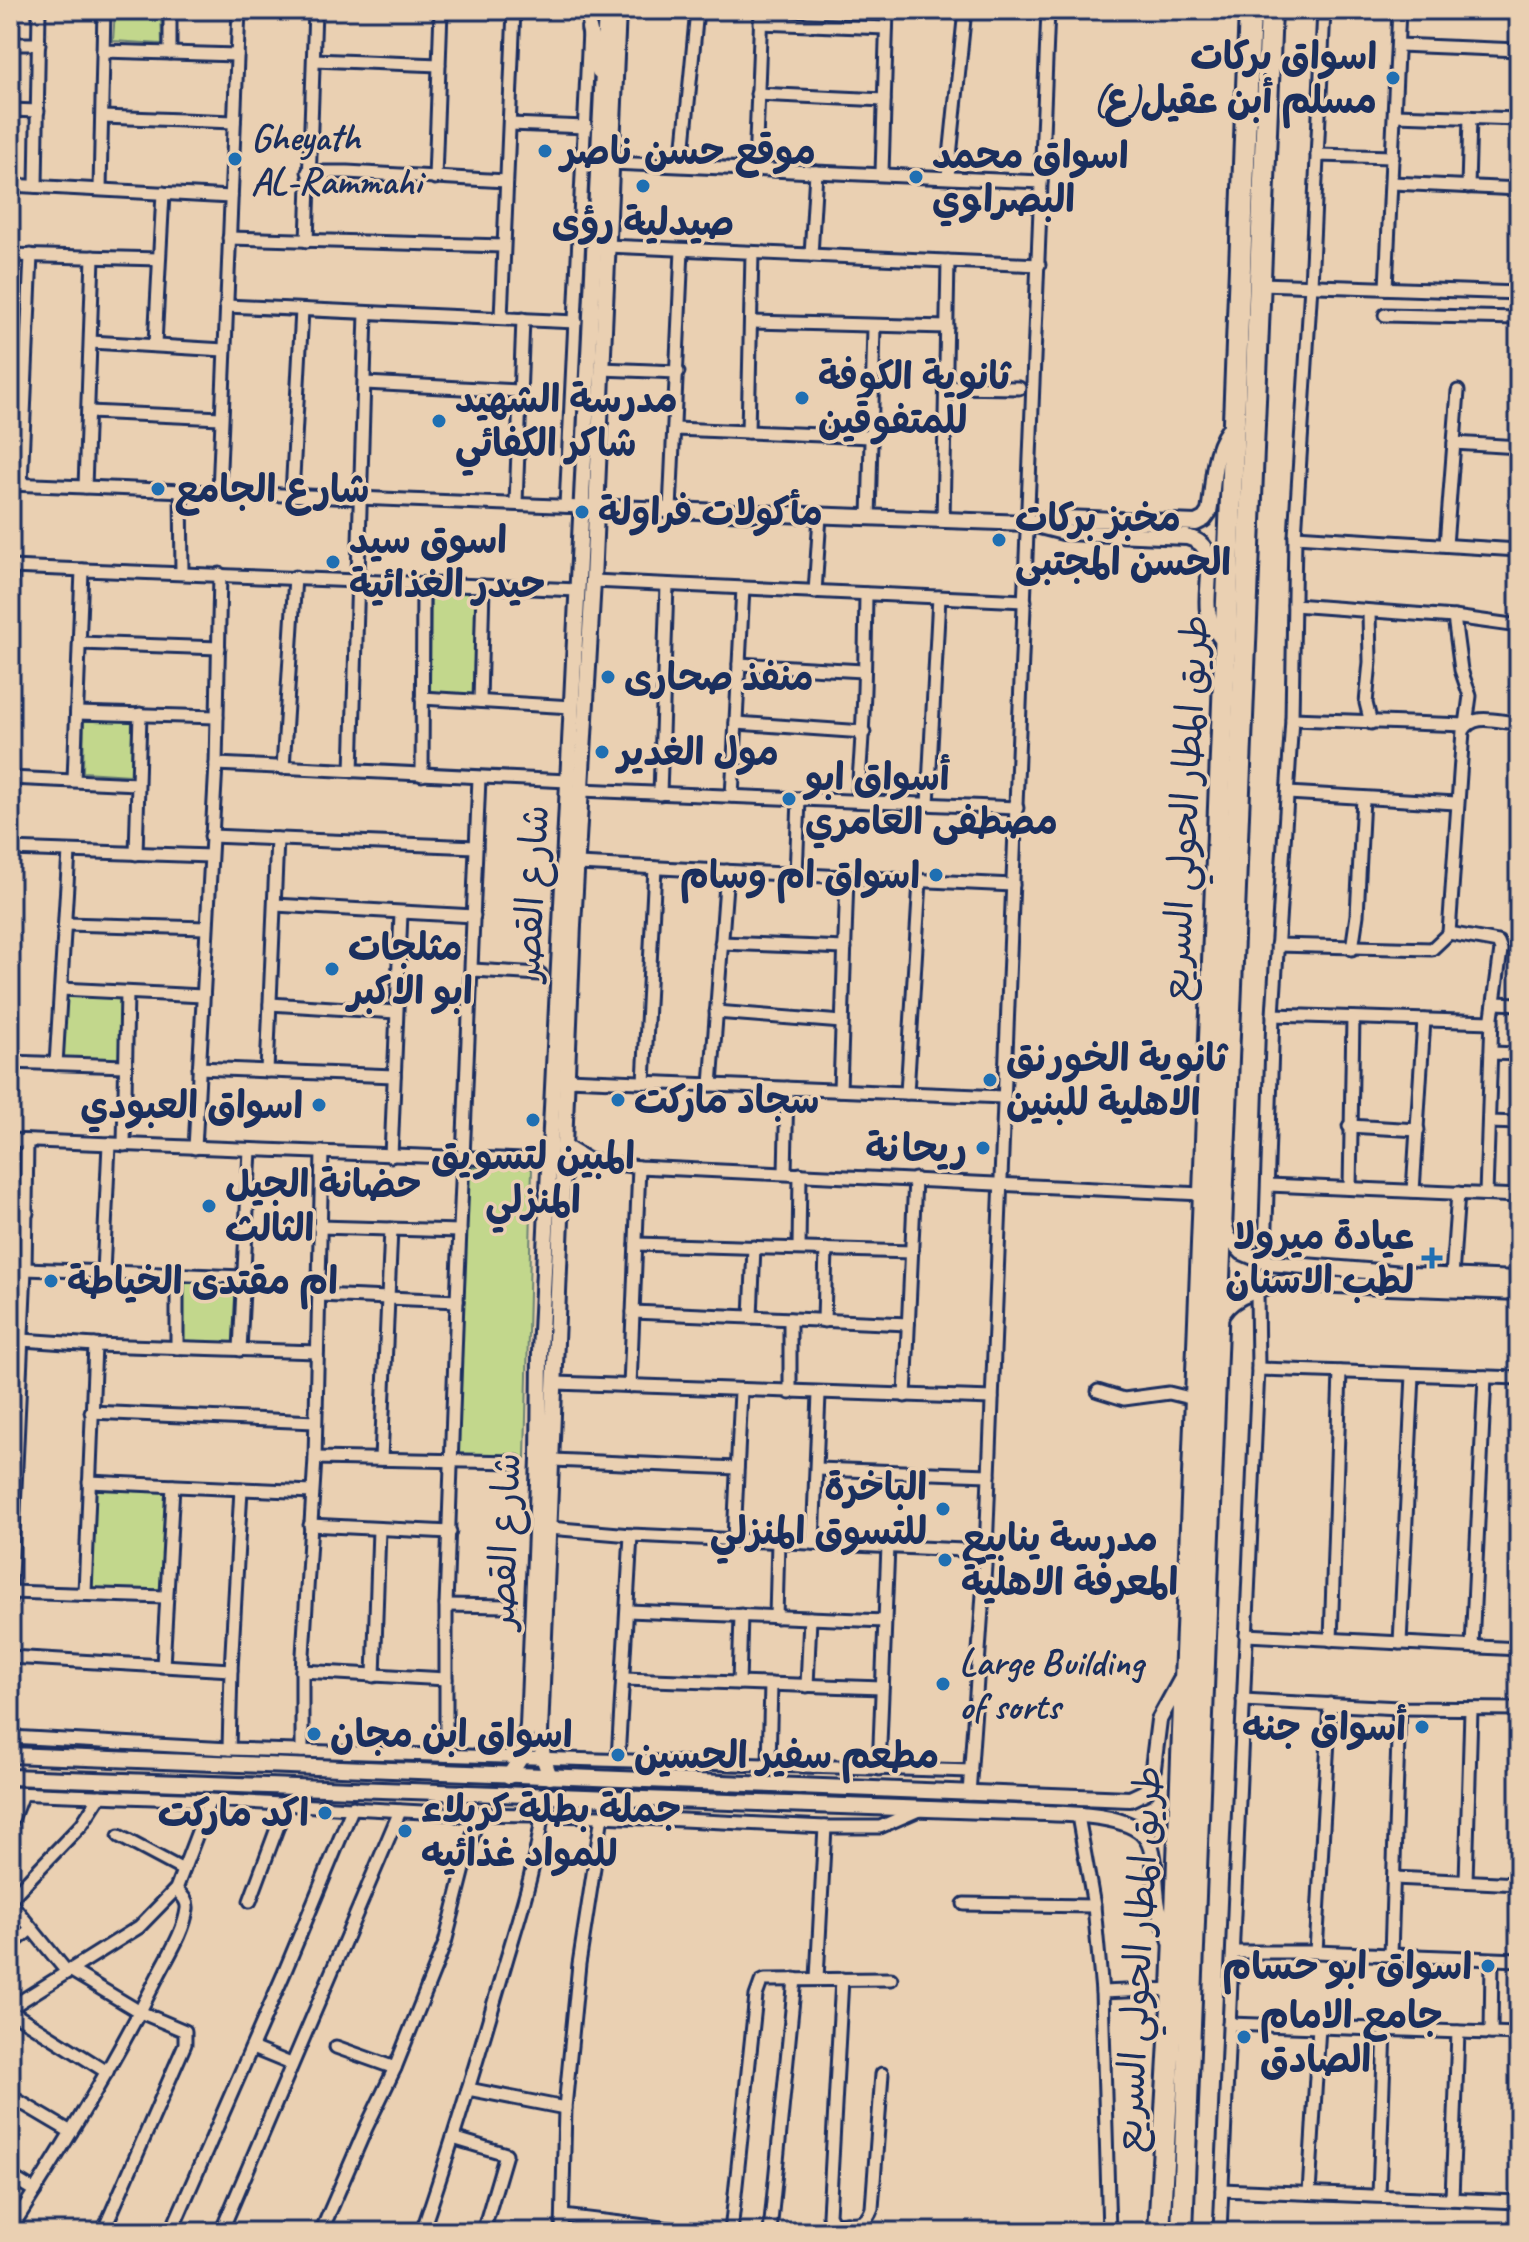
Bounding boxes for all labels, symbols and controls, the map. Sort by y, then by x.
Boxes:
place label: اسواق بركات مسلم أبن عقيل(ع) [1093,33,1377,129]
marker: اسواق بركات مسلم أبن عقيل(ع) [1384,69,1402,87]
place label: Gheyath AL-Rammahi [251,114,426,205]
place label: موقع حسن ناصر [557,128,816,178]
place label: اسواق محمد البصراوي [932,132,1129,227]
marker: موقع حسن ناصر [536,142,554,160]
marker: Gheyath AL-Rammahi [226,150,244,168]
marker: اسواق محمد البصراوي [907,168,925,186]
marker: صيدلية رؤى [634,177,652,195]
place label: صيدلية رؤى [552,199,734,246]
place label: ثانوية الكوفة للمتفوقين [818,353,1012,445]
place label: مدرسة الشهيد شاكر الكفائي [455,376,678,476]
marker: ثانوية الكوفة للمتفوقين [793,389,811,407]
marker: مدرسة الشهيد شاكر الكفائي [430,412,448,430]
place label: شارع الجامع [174,466,369,516]
marker: شارع الجامع [149,480,167,498]
place label: مأكولات فراولة [598,489,823,537]
place label: مخبز بركات الحسن المجتبى [1015,495,1231,587]
marker: مأكولات فراولة [573,503,591,521]
place label: اسوق سيد حيدر الغذائية [349,517,545,608]
marker: مخبز بركات الحسن المجتبى [990,531,1008,549]
marker: اسوق سيد حيدر الغذائية [324,553,342,571]
street label: طريق المطار الحولي السريع [1151,613,1228,1003]
place label: منفذ صحارى [624,654,814,701]
marker: منفذ صحارى [599,668,617,686]
place label: مول الغدير [615,729,779,776]
marker: مول الغدير [593,743,611,761]
place label: أسواق ابو مصطفى العامري [802,754,1058,849]
marker: أسواق ابو مصطفى العامري [780,790,798,808]
street label: شارع القصر [503,804,562,986]
place label: اسواق ام وسام [680,852,920,904]
marker: اسواق ام وسام [927,866,945,884]
place label: مثلجات ابو الاكبر [345,924,473,1015]
marker: مثلجات ابو الاكبر [323,960,341,978]
place label: ثانوية الخورنق الاهلية للبنين [1006,1035,1229,1126]
marker: ثانوية الخورنق الاهلية للبنين [981,1071,999,1089]
place label: سجاد ماركت [634,1077,819,1124]
place label: اسواق العبودي [80,1082,303,1133]
marker: سجاد ماركت [609,1091,627,1109]
marker: اسواق العبودي [310,1096,328,1114]
marker: المبين لتسويق المنزلي [524,1111,542,1129]
place label: ريحانة [865,1125,967,1172]
place label: المبين لتسويق المنزلي [431,1133,635,1233]
marker: ريحانة [974,1139,992,1157]
place label: حضانة الجيل الثالث [225,1161,421,1252]
marker: حضانة الجيل الثالث [200,1197,218,1215]
place label: عيادة ميرولا لطب الاسنان [1225,1213,1414,1304]
marker: عيادة ميرولا لطب الاسنان [1421,1247,1443,1269]
place label: ام مقتدى الخياطة [67,1258,338,1310]
marker: ام مقتدى الخياطة [42,1272,60,1290]
street label: شارع القصر [477,1452,534,1633]
place label: الباخرة للتسوق المنزلي [710,1464,927,1564]
marker: الباخرة للتسوق المنزلي [934,1500,952,1518]
place label: مدرسة ينابيع المعرفة الاهلية [961,1515,1178,1606]
marker: مدرسة ينابيع المعرفة الاهلية [936,1551,954,1569]
place label: Large Building of sorts [959,1639,1147,1730]
marker: Large Building of sorts [934,1675,952,1693]
place label: أسواق جنه [1242,1704,1407,1751]
place label: اسواق ابن مجان [330,1711,573,1758]
marker: أسواق جنه [1413,1718,1431,1736]
marker: اسواق ابن مجان [305,1725,323,1743]
place label: مطعم سفير الحسين [634,1732,939,1784]
marker: مطعم سفير الحسين [609,1746,627,1764]
street label: طريق المطار الحولي السريع [1104,1764,1181,2154]
place label: جملة بطلة كربلاء للمواد غذائيه [421,1786,681,1877]
place label: اكد ماركت [158,1790,309,1837]
marker: اكد ماركت [316,1804,334,1822]
marker: جملة بطلة كربلاء للمواد غذائيه [396,1822,414,1840]
place label: اسواق ابو حسام [1223,1943,1472,1995]
marker: اسواق ابو حسام [1479,1957,1497,1975]
place label: جامع الامام الصادق [1260,1992,1443,2083]
marker: جامع الامام الصادق [1235,2028,1253,2046]

